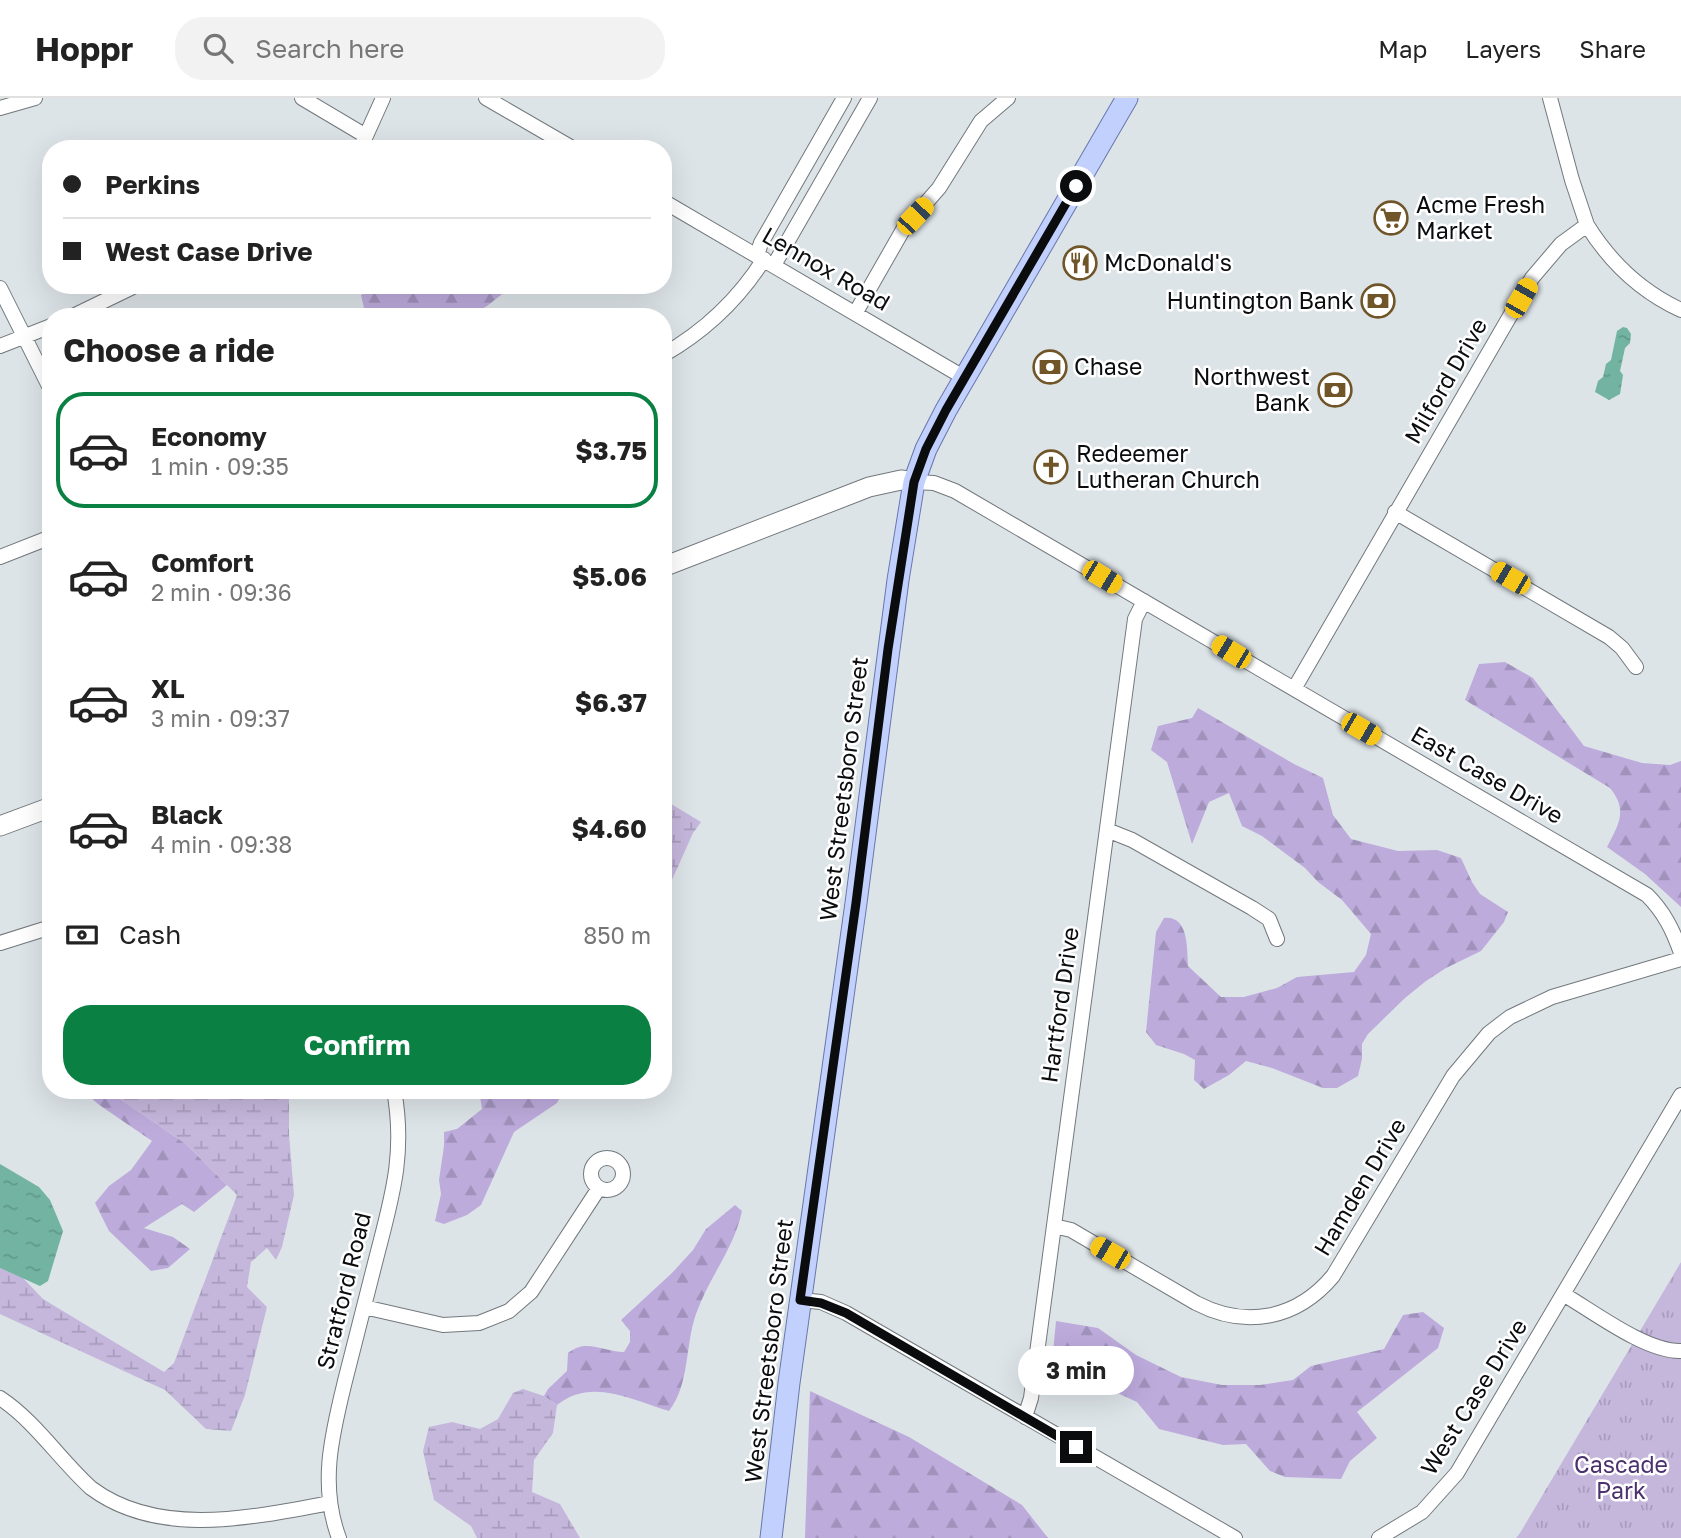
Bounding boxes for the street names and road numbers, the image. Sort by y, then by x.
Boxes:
street label: Lennox Road [758,220,895,316]
street label: Milford Drive [1398,313,1492,448]
street label: West Streetsboro Street [813,655,873,923]
street label: East Case Drive [1407,719,1568,829]
street label: Hartford Drive [1034,925,1084,1084]
street label: Hamden Drive [1307,1113,1411,1260]
street label: Stratford Road [310,1209,376,1372]
street label: West Streetsboro Street [738,1217,798,1485]
street label: West Case Drive [1414,1313,1532,1480]

